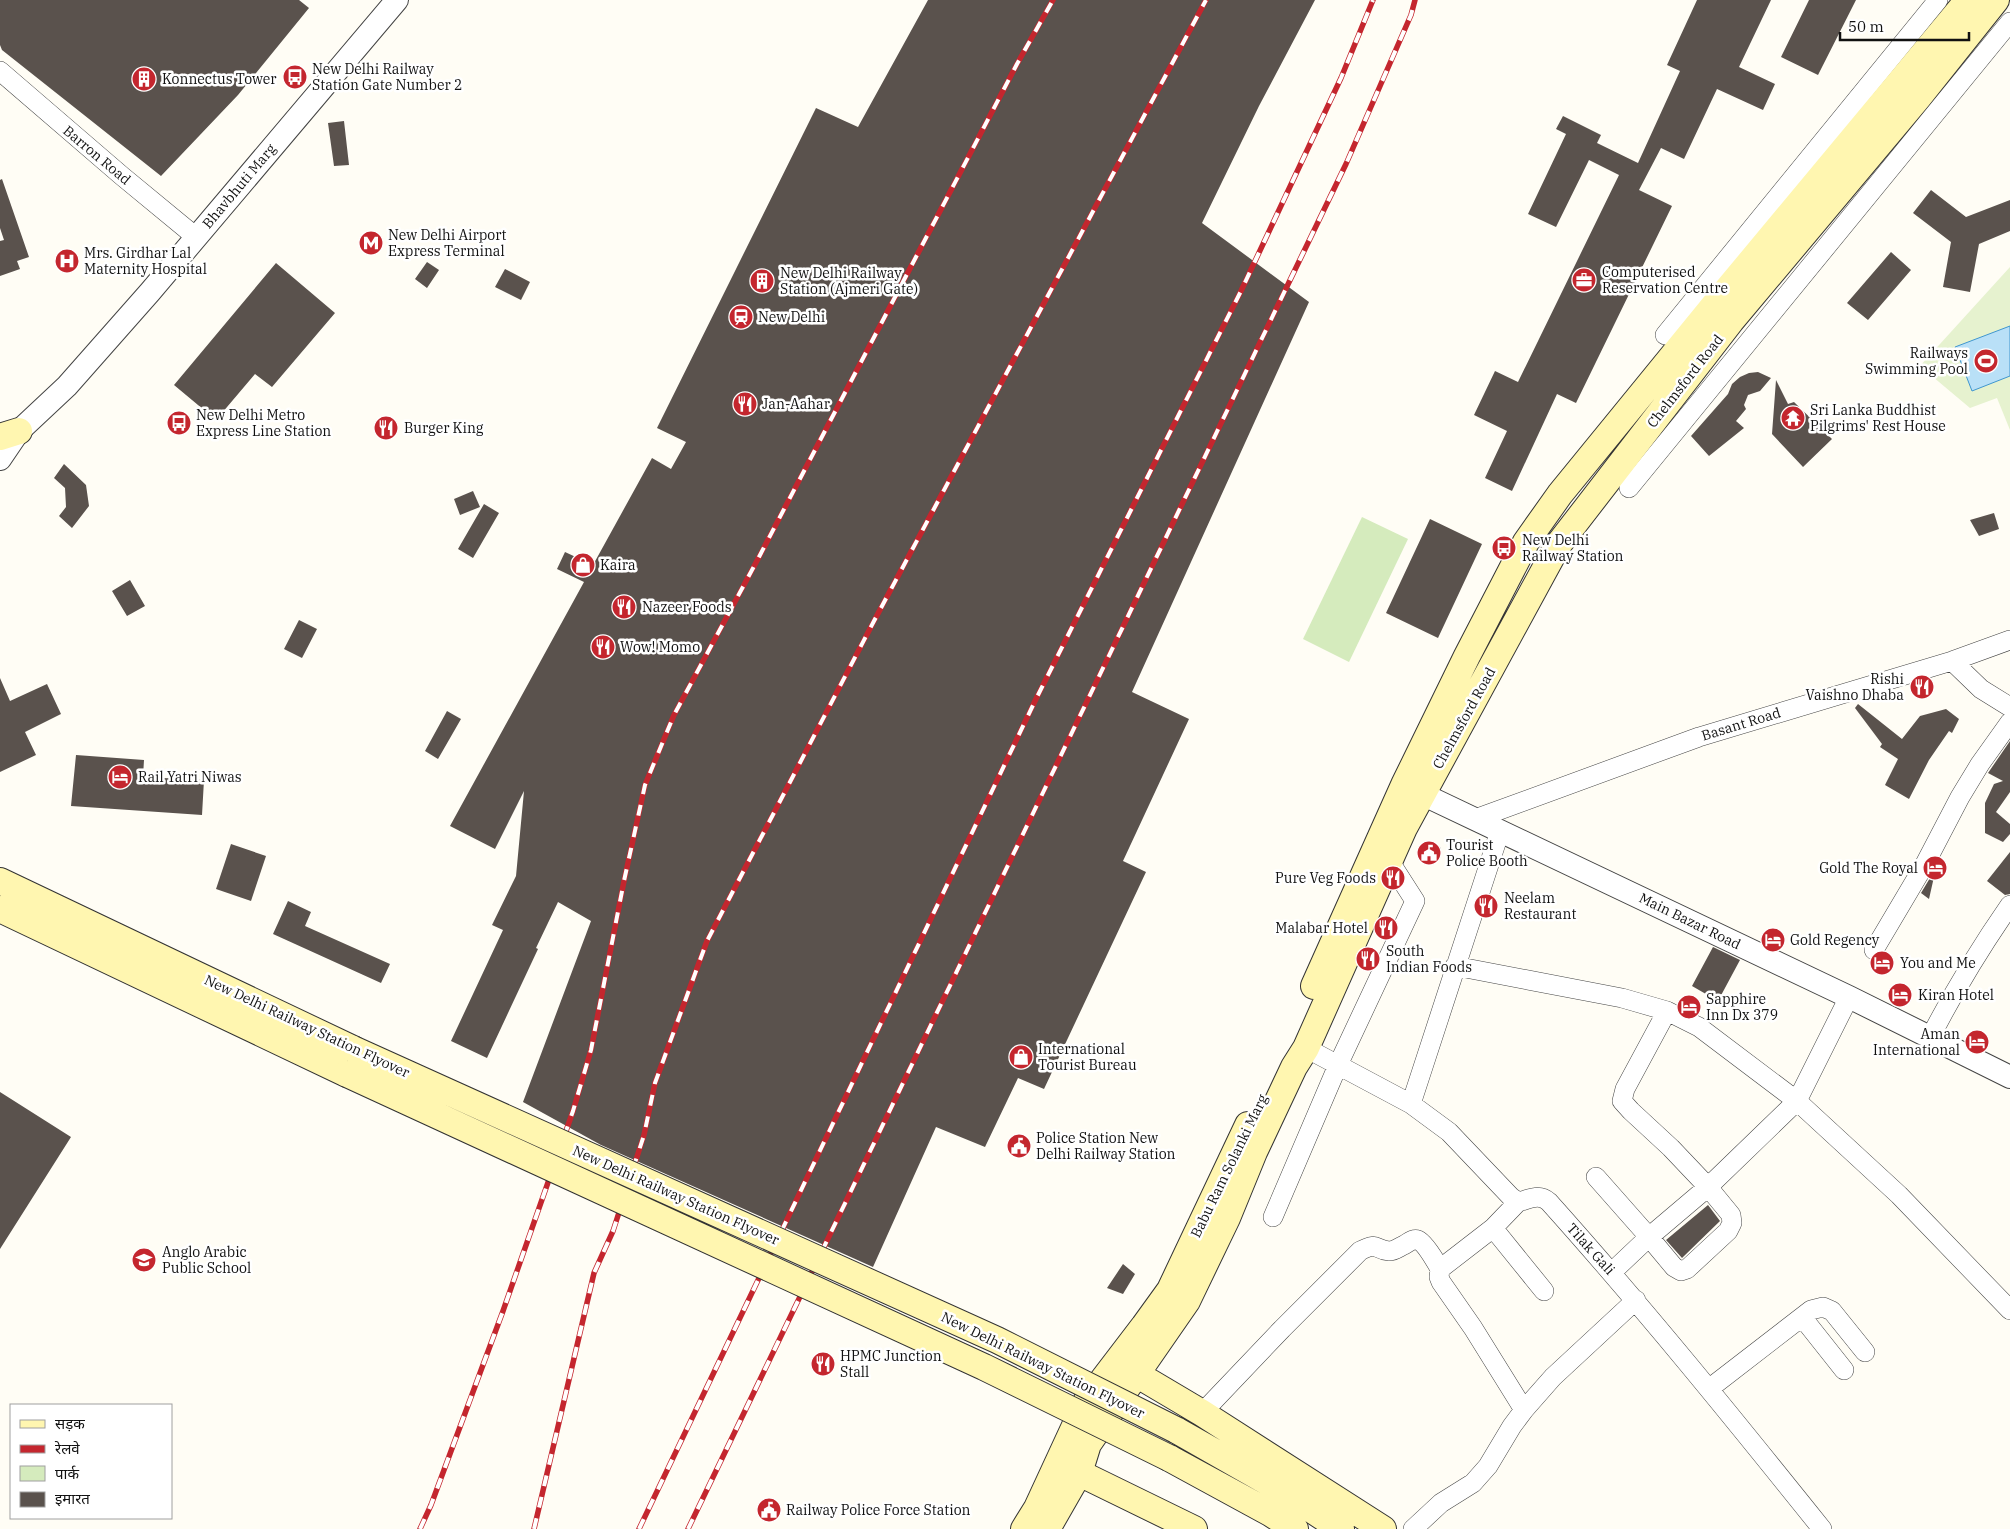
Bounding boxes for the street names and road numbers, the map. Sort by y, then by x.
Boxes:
street label: Barron Road [59,121,135,189]
street label: Bhavbhuti Marg [198,140,280,232]
street label: Chelmsford Road [1643,330,1727,431]
street label: Chelmsford Road [1429,664,1500,772]
street label: Basant Road [1699,703,1783,745]
street label: Main Bazar Road [1636,889,1744,954]
street label: New Delhi Railway Station Flyover [202,970,413,1082]
street label: Babu Ram Solanki Marg [1186,1091,1272,1241]
street label: New Delhi Railway Station Flyover [570,1141,783,1249]
street label: Tilak Gali [1563,1219,1619,1279]
street label: New Delhi Railway Station Flyover [938,1308,1148,1423]

